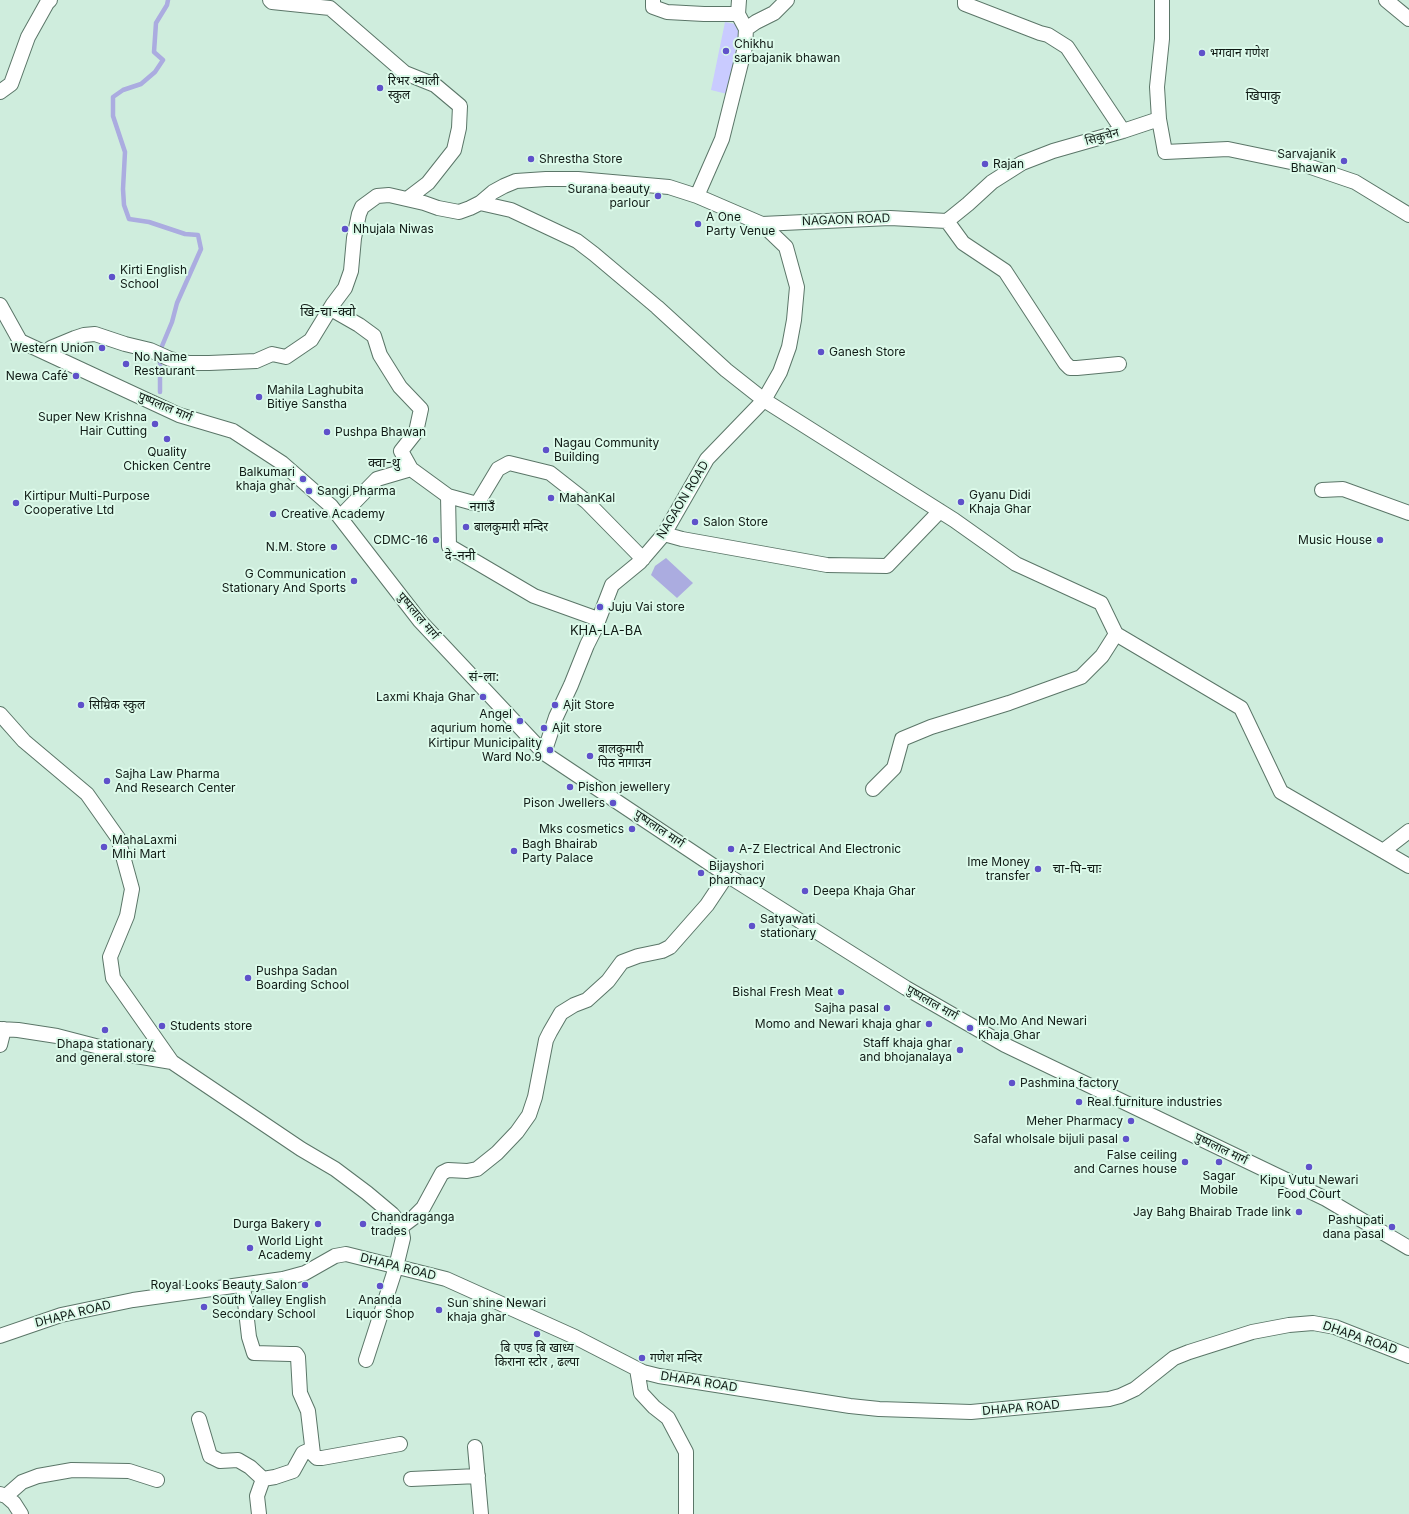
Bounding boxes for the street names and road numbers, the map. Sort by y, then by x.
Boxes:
street label: सिकुचेन [1083,126,1121,148]
street label: NAGAON ROAD [802,211,890,229]
street label: पुष्पलाल मार्ग [136,389,194,425]
street label: NAGAON ROAD [654,458,712,542]
street label: पुष्पलाल मार्ग [394,589,442,643]
street label: पुष्पलाल मार्ग [631,807,687,851]
street label: पुष्पलाल मार्ग [904,982,960,1024]
street label: पुष्पलाल मार्ग [1192,1130,1250,1168]
street label: DHAPA ROAD [359,1251,437,1283]
street label: DHAPA ROAD [34,1298,112,1330]
street label: DHAPA ROAD [1321,1319,1399,1357]
street label: DHAPA ROAD [659,1369,739,1395]
street label: DHAPA ROAD [982,1397,1060,1419]

